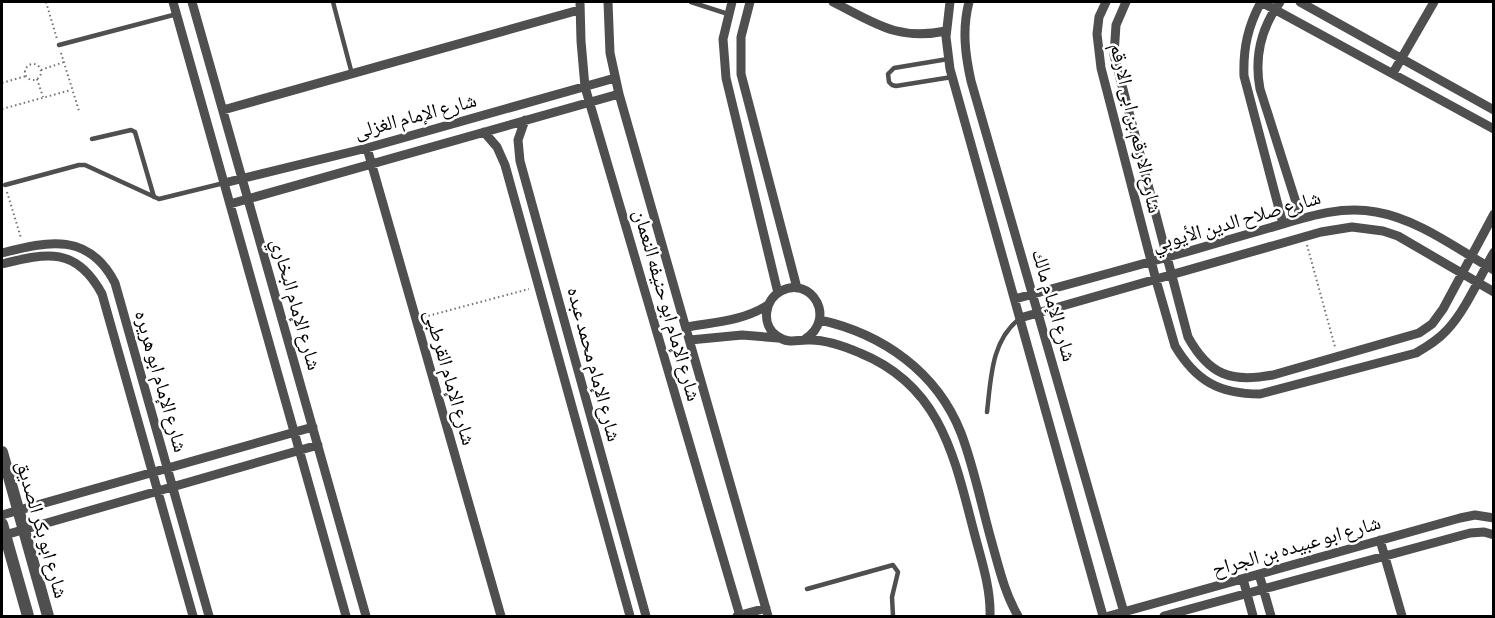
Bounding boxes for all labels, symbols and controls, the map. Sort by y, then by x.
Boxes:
street label: شارع الارقم بن ابى الارقم [1103,41,1168,216]
street label: شارع الإمام الغزلى [351,88,480,145]
street label: شارع صلاح الدين الأيوبي [1149,185,1324,260]
street label: شارع الإمام ابو حنيفه النعمان [627,206,706,404]
street label: شارع الإمام البخاري [262,236,327,374]
street label: شارع الإمام مالك [1025,246,1082,365]
street label: شارع الإمام محمد عبده [560,284,627,445]
street label: شارع الإمام القرطبى [418,306,481,448]
street label: شارع الإمام ابو هريره [128,308,193,455]
street label: شارع ابو بكر الصديق [10,457,74,601]
street label: شارع ابو عبيده بن الجراح [1209,510,1384,582]

